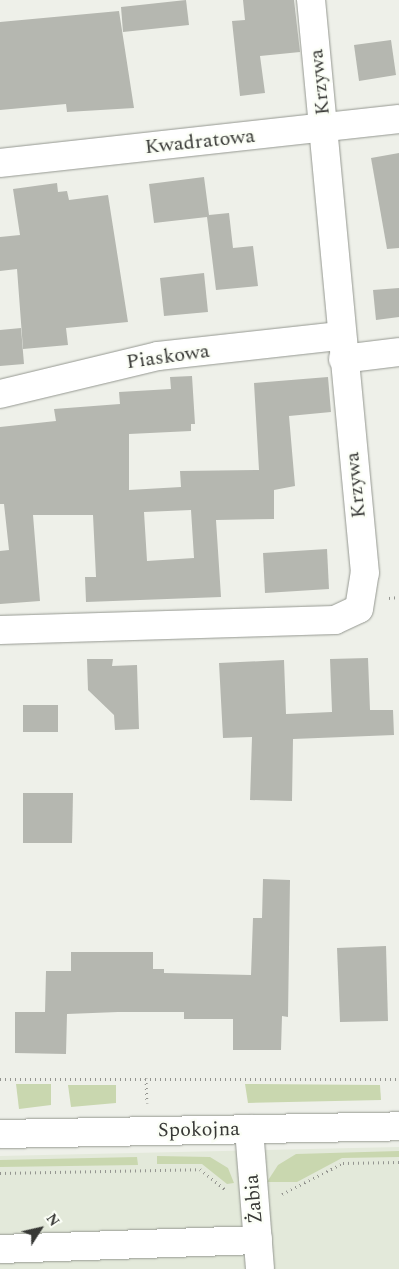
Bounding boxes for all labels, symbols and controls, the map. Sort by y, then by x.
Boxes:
street label: Krzywa [305,48,335,116]
street label: Kwadratowa [144,124,256,160]
street label: Piaskowa [125,339,211,375]
street label: Krzywa [341,451,371,519]
street label: Spokojna [158,1117,240,1143]
street label: Żabia [240,1173,268,1225]
north arrow [15,1204,65,1254]
text: N [41,1209,65,1231]

